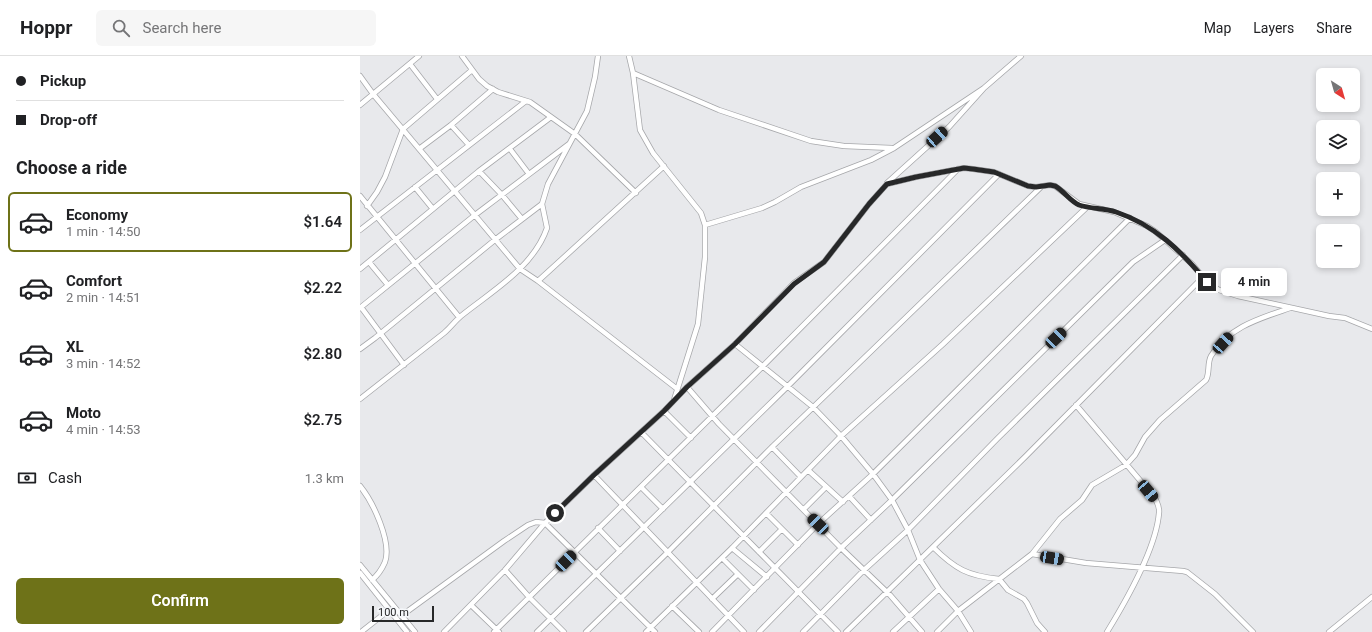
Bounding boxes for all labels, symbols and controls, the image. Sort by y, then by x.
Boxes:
search box [96,10,376,46]
text: Hoppr [20,16,72,39]
icon: search [110,17,132,39]
text: Search here [142,19,221,37]
text: Map [1204,20,1231,36]
text: Layers [1253,20,1294,36]
text: Share [1316,20,1352,36]
north arrow [1316,68,1360,112]
map controls [1316,68,1360,268]
text: Pickup [40,72,86,90]
text: Drop-off [40,111,97,129]
button: layers [1316,120,1360,164]
car [924,125,950,149]
text: Choose a ride [16,157,127,178]
button: + [1316,172,1360,216]
icon: car [18,204,54,240]
text: Economy [66,206,128,224]
text: $1.64 [303,213,342,231]
text: 1 min · 14:50 [66,224,141,239]
button: − [1316,224,1360,268]
callout: 4 min [1221,268,1287,296]
icon: car [18,270,54,306]
text: Comfort [66,272,122,290]
route end [1198,273,1216,291]
text: 4 min [1238,274,1270,289]
text: $2.22 [303,279,342,297]
text: 2 min · 14:51 [66,290,141,305]
car [1043,325,1069,351]
car [1211,330,1235,356]
icon: car [18,336,54,372]
text: XL [66,338,84,356]
text: $2.80 [303,345,342,363]
text: 3 min · 14:52 [66,356,141,371]
icon: car [18,402,54,438]
text: Moto [66,404,101,422]
text: $2.75 [303,411,342,429]
text: 4 min · 14:53 [66,422,141,437]
icon: cash [16,467,38,489]
text: Cash [48,469,82,487]
text: 1.3 km [305,471,344,486]
car [1136,478,1160,504]
route start [546,504,564,522]
car [805,511,831,537]
car [553,548,579,574]
car [1039,550,1065,566]
button: Confirm [16,578,344,624]
scale bar [372,604,434,623]
text: 100 m [378,606,409,619]

